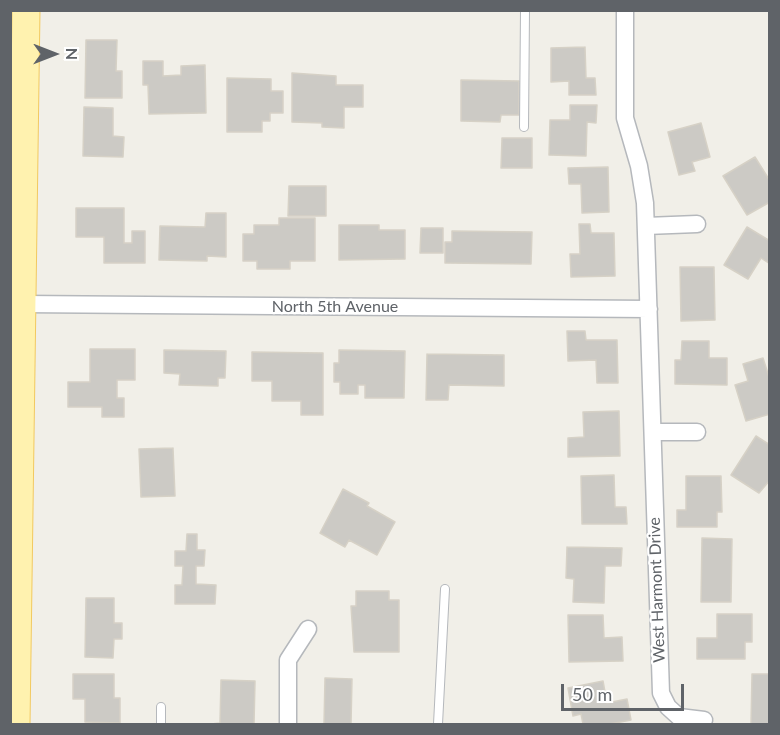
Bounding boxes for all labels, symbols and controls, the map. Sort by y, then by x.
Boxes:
north arrow [24,24,84,84]
text: N [63,48,82,60]
street label: North 5th Avenue [272,297,398,317]
street label: West Harmont Drive [645,517,669,663]
scale bar [564,672,687,710]
text: 50 m [572,683,612,705]

